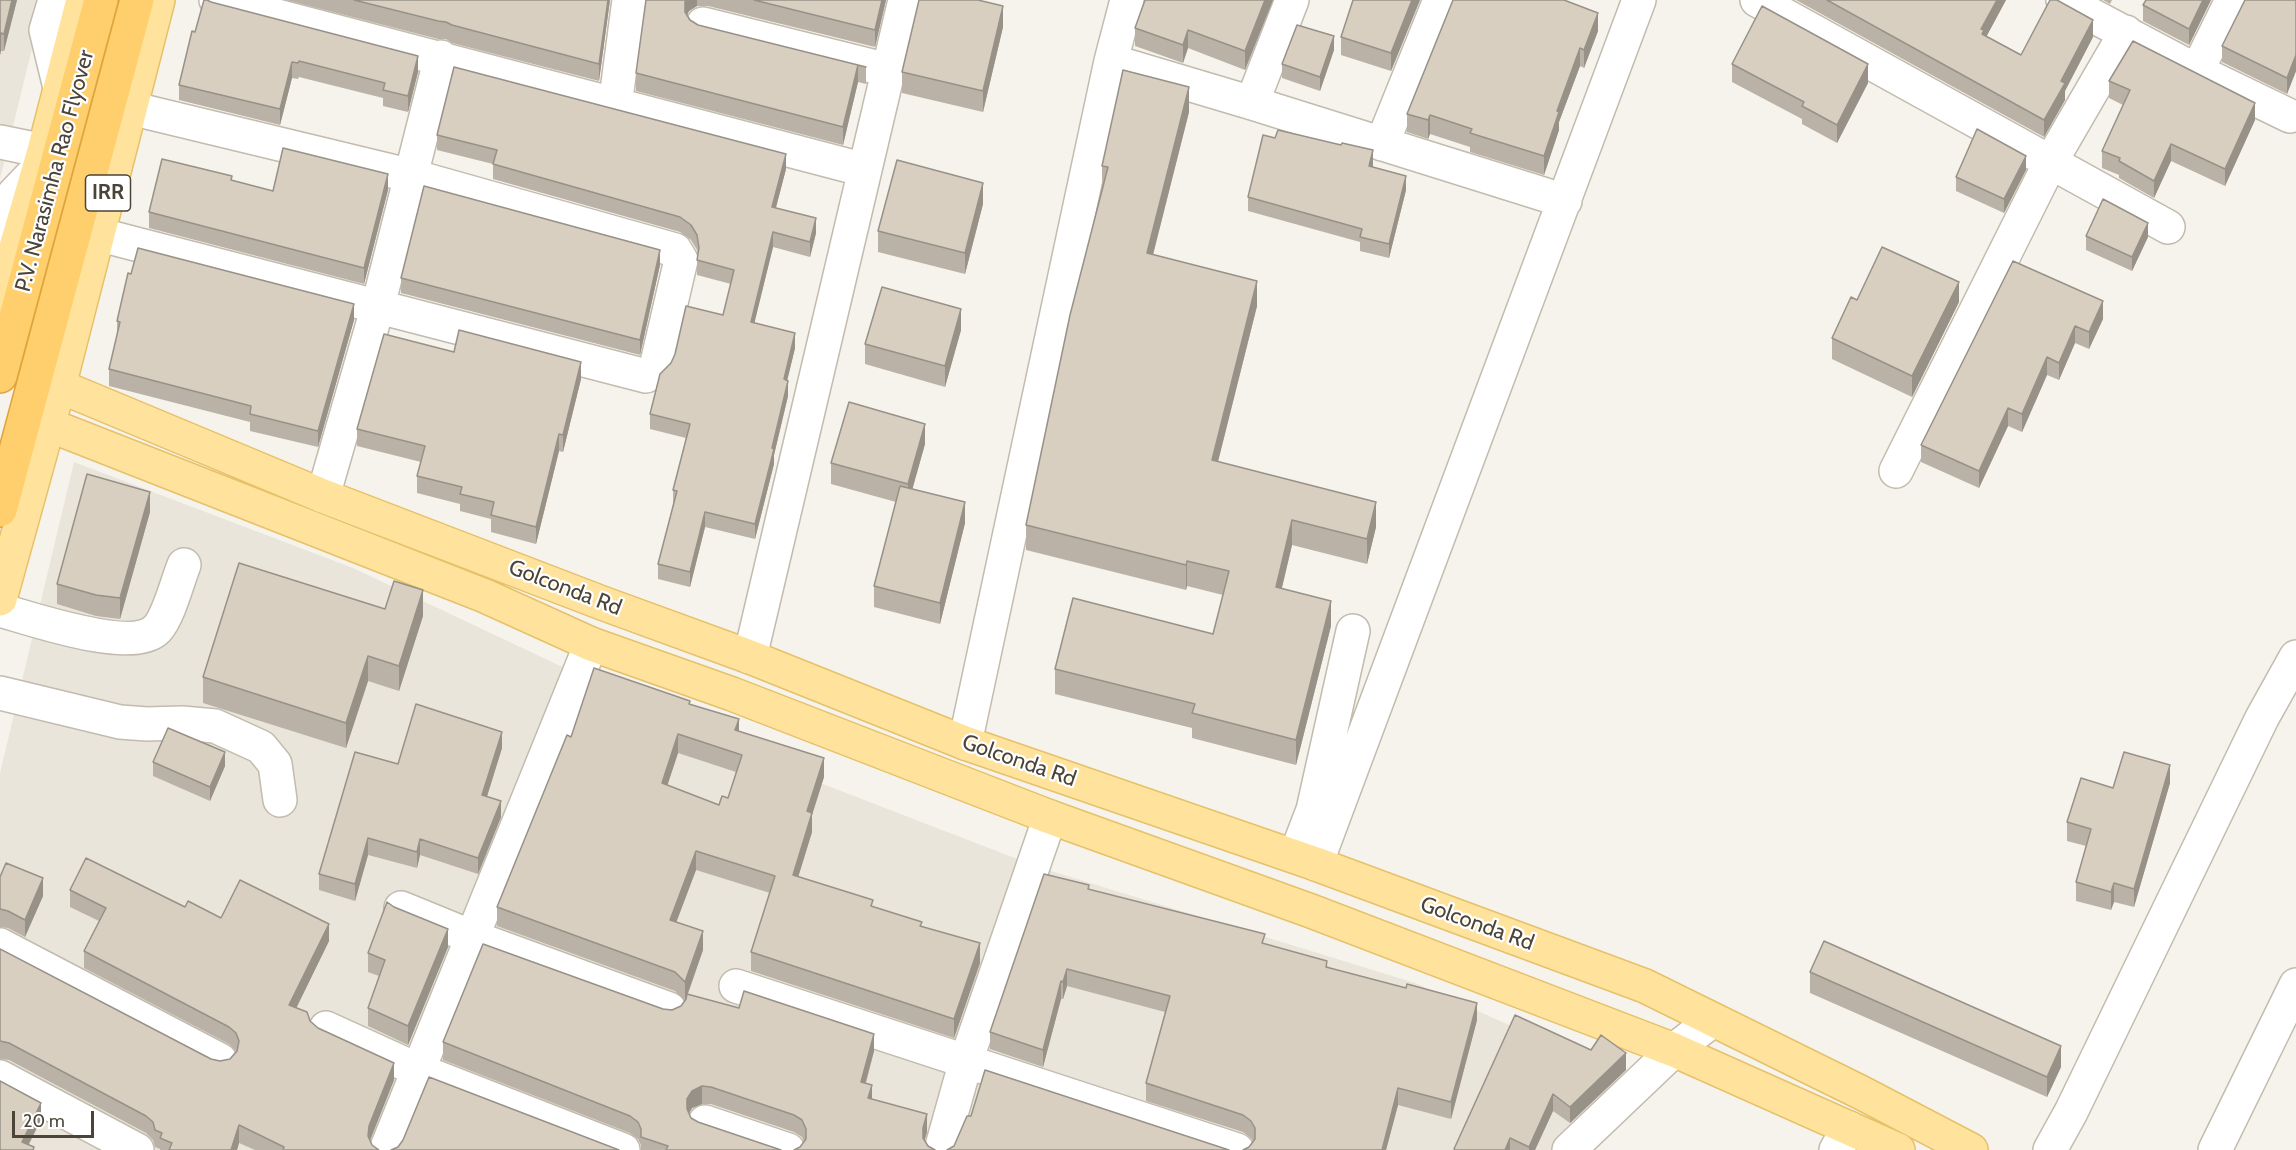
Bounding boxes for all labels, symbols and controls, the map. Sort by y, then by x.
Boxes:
street label: P.V. Narasimha Rao Flyover [10,47,100,295]
road number: IRR [86,175,130,211]
street label: Golconda Rd [505,554,625,622]
street label: Golconda Rd [959,729,1079,793]
street label: Golconda Rd [1417,891,1537,957]
scale bar [15,1099,98,1137]
text: 20 m [23,1110,65,1132]

